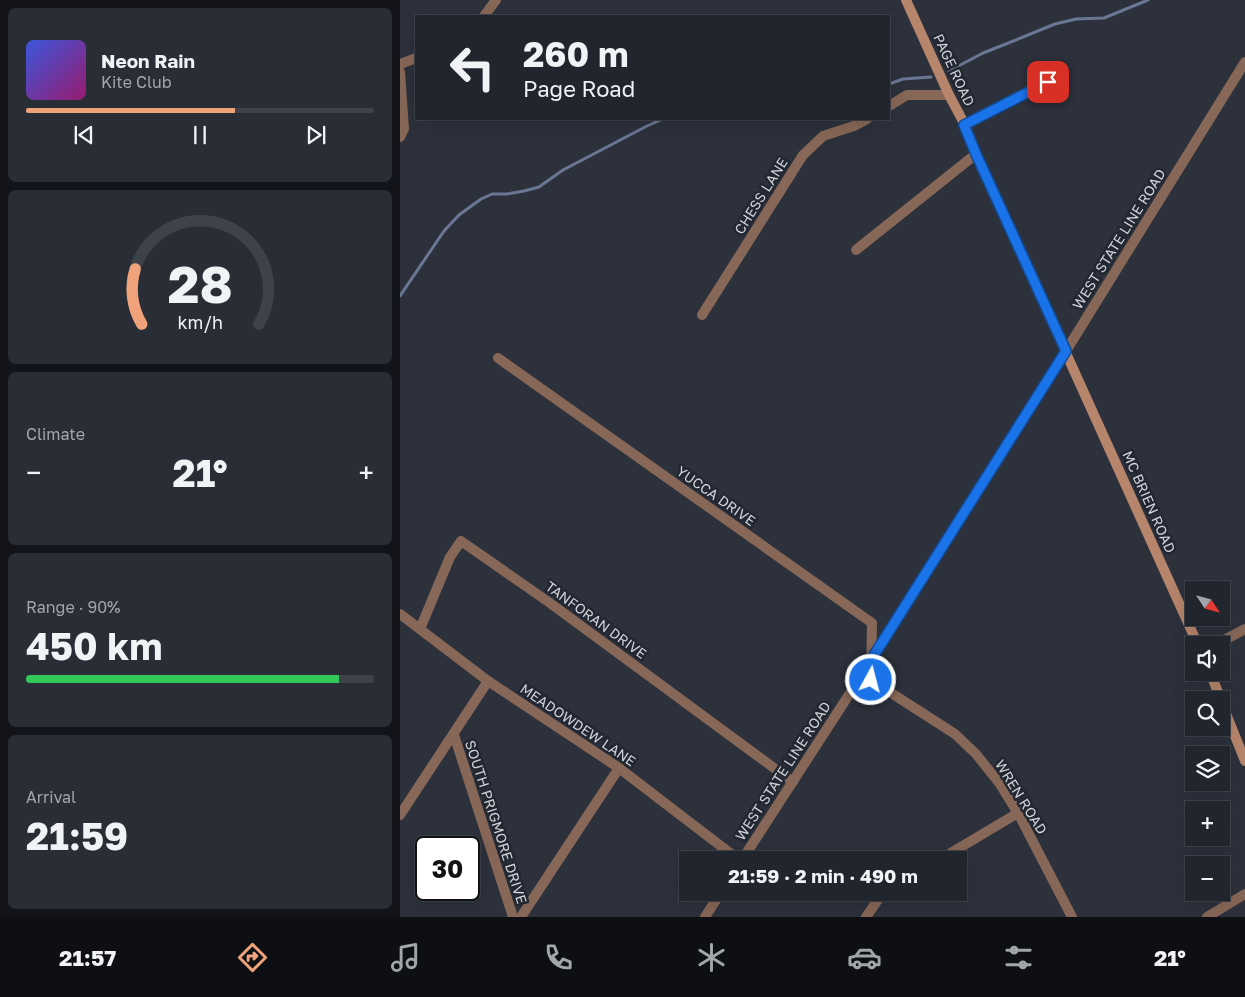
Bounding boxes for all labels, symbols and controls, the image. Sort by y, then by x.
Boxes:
street label: PAGE ROAD [930,31,979,109]
text: 260 m [523,33,629,75]
icon: left [440,35,505,100]
text: Neon Rain [101,49,195,72]
pin [1027,61,1069,103]
icon: arrive [1034,68,1062,96]
text: Kite Club [101,72,172,92]
text: Page Road [523,75,635,102]
icon: previous [70,121,98,149]
icon: pause [186,121,214,149]
icon: next [302,121,330,149]
street label: CHESS LANE [730,154,791,237]
street label: WEST STATE LINE ROAD [1068,165,1169,312]
text: 28 [167,252,233,314]
text: km/h [177,311,223,333]
text: Climate [26,424,85,444]
street label: MC BRIEN ROAD [1119,448,1180,555]
text: 21° [173,450,228,495]
text: − [26,456,41,489]
text: + [359,456,374,489]
street label: YUCCA DRIVE [674,462,759,529]
street label: TANFORAN DRIVE [542,577,650,662]
north arrow [1185,581,1230,626]
map controls [1185,581,1230,901]
text: Range · 90% [26,597,121,617]
text: 450 km [26,623,162,668]
button: sound [1185,636,1230,681]
position arrow [844,653,896,705]
street label: MEADOWDEW LANE [517,680,639,770]
button: search [1185,691,1230,736]
street label: WEST STATE LINE ROAD [731,698,834,843]
street label: SOUTH PRIGMORE DRIVE [462,738,531,906]
button: layers [1185,746,1230,791]
street label: WREN ROAD [992,756,1051,837]
text: Arrival [26,787,76,807]
button: + [1185,801,1230,846]
text: 21:59 [26,813,128,858]
speed limit sign: 30 [415,836,480,901]
button: − [1185,856,1230,901]
text: 21:59 · 2 min · 490 m [728,864,918,887]
icon: directions [235,940,270,975]
icon: music [388,940,423,975]
icon: phone [541,940,576,975]
icon: climate [694,940,729,975]
icon: car [847,940,882,975]
icon: filters [1001,940,1036,975]
text: 21:57 [59,944,116,971]
text: 21° [1154,944,1186,971]

